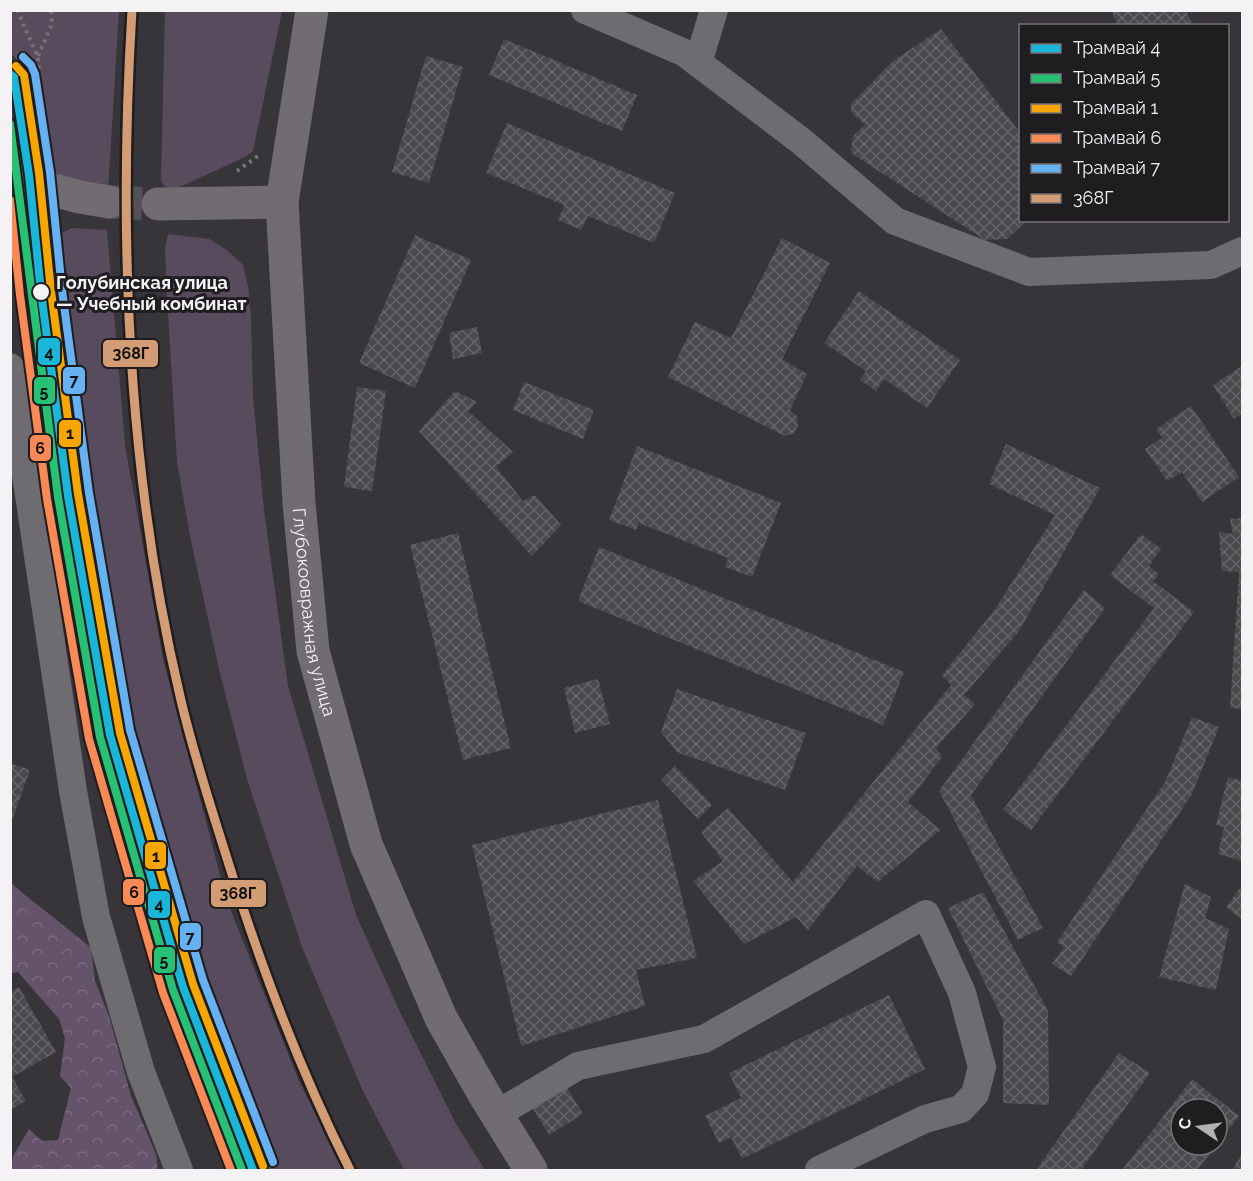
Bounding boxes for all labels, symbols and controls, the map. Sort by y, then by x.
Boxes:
legend [1019,24,1229,222]
text: Трамвай 4 [1073,37,1161,58]
text: Трамвай 5 [1073,67,1161,88]
text: Трамвай 1 [1073,97,1159,118]
text: Трамвай 6 [1073,127,1162,148]
text: Трамвай 7 [1073,157,1161,178]
text: 368Г [1073,187,1113,208]
place label: Голубинская улица — Учебный комбинат [56,272,246,314]
marker: Голубинская улица — Учебный комбинат [31,282,51,302]
line badge: 4 [37,337,61,366]
line badge: 368Г [102,339,159,368]
text: 4 [44,343,54,362]
text: 368Г [113,344,150,363]
line badge: 7 [62,366,86,395]
text: 7 [70,371,79,390]
line badge: 5 [33,376,56,405]
text: 5 [40,382,49,401]
line badge: 1 [58,419,82,448]
text: 1 [66,424,74,443]
line badge: 6 [29,434,52,462]
text: 6 [35,439,45,458]
street label: Глубокоовражная улица [289,507,341,718]
line badge: 1 [144,841,167,870]
text: 1 [152,847,160,866]
line badge: 6 [122,878,145,906]
line badge: 368Г [210,879,267,908]
text: 6 [129,883,139,902]
text: 368Г [220,884,257,903]
line badge: 4 [147,890,171,919]
text: 4 [154,895,164,914]
line badge: 7 [179,922,202,951]
text: 7 [186,928,195,947]
line badge: 5 [153,946,176,974]
text: 5 [160,951,169,970]
north arrow [1169,1097,1229,1157]
text: С [1174,1116,1195,1131]

